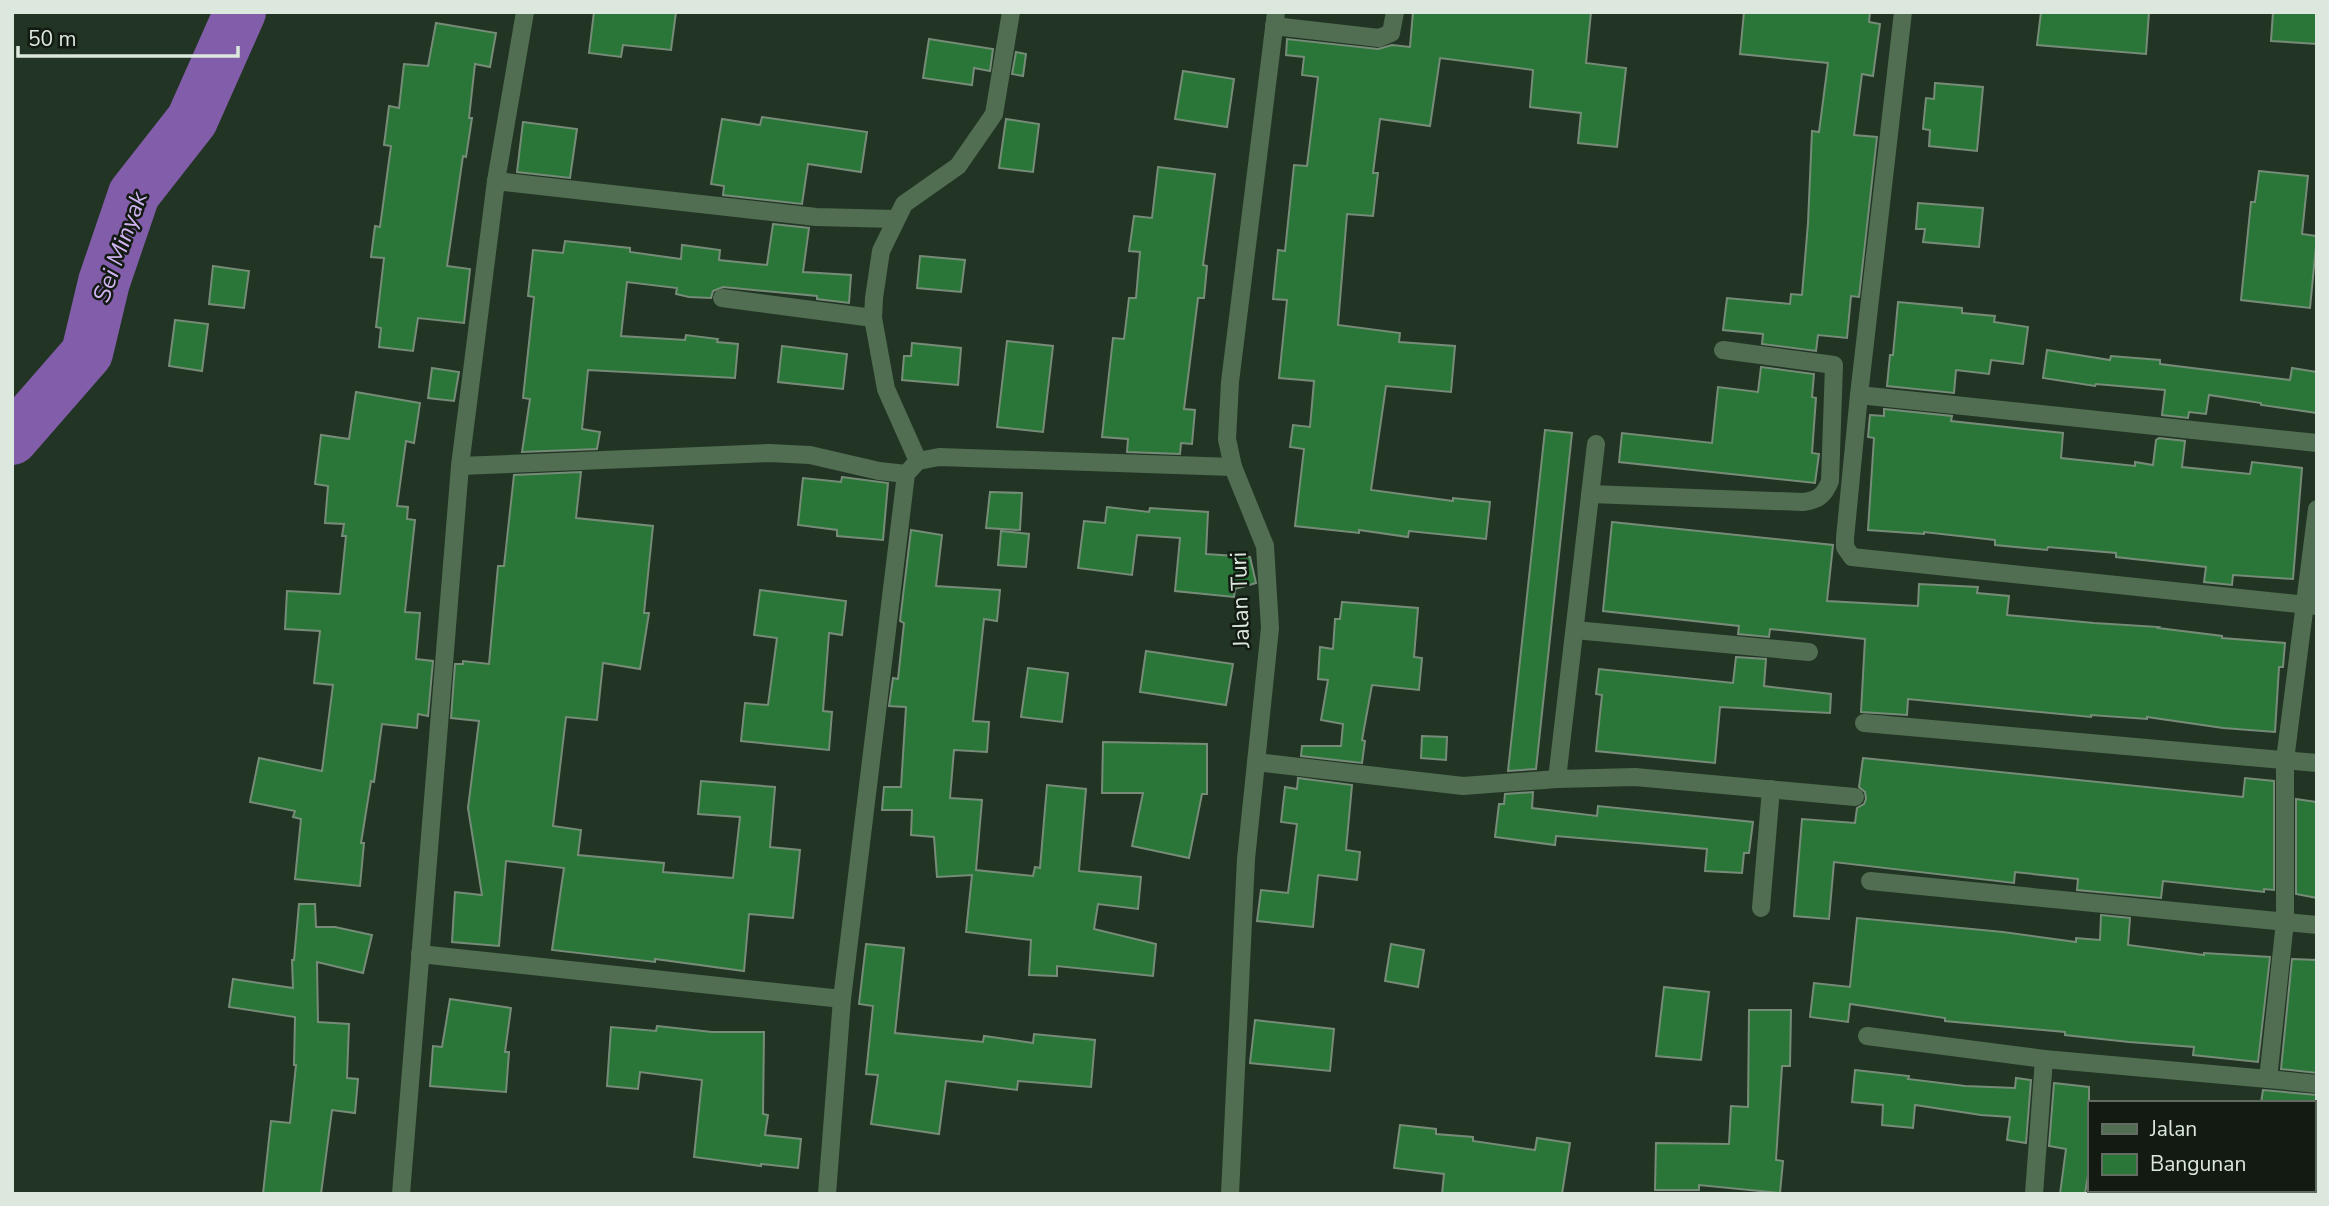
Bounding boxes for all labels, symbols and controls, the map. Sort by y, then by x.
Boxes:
scale bar [18,14,238,58]
text: 50 m [28,25,77,53]
water label: Sei Minyak [85,186,155,307]
street label: Jalan Turi [1223,551,1257,650]
legend [2088,1101,2315,1192]
text: Jalan [2149,1115,2197,1143]
text: Bangunan [2150,1150,2246,1178]

